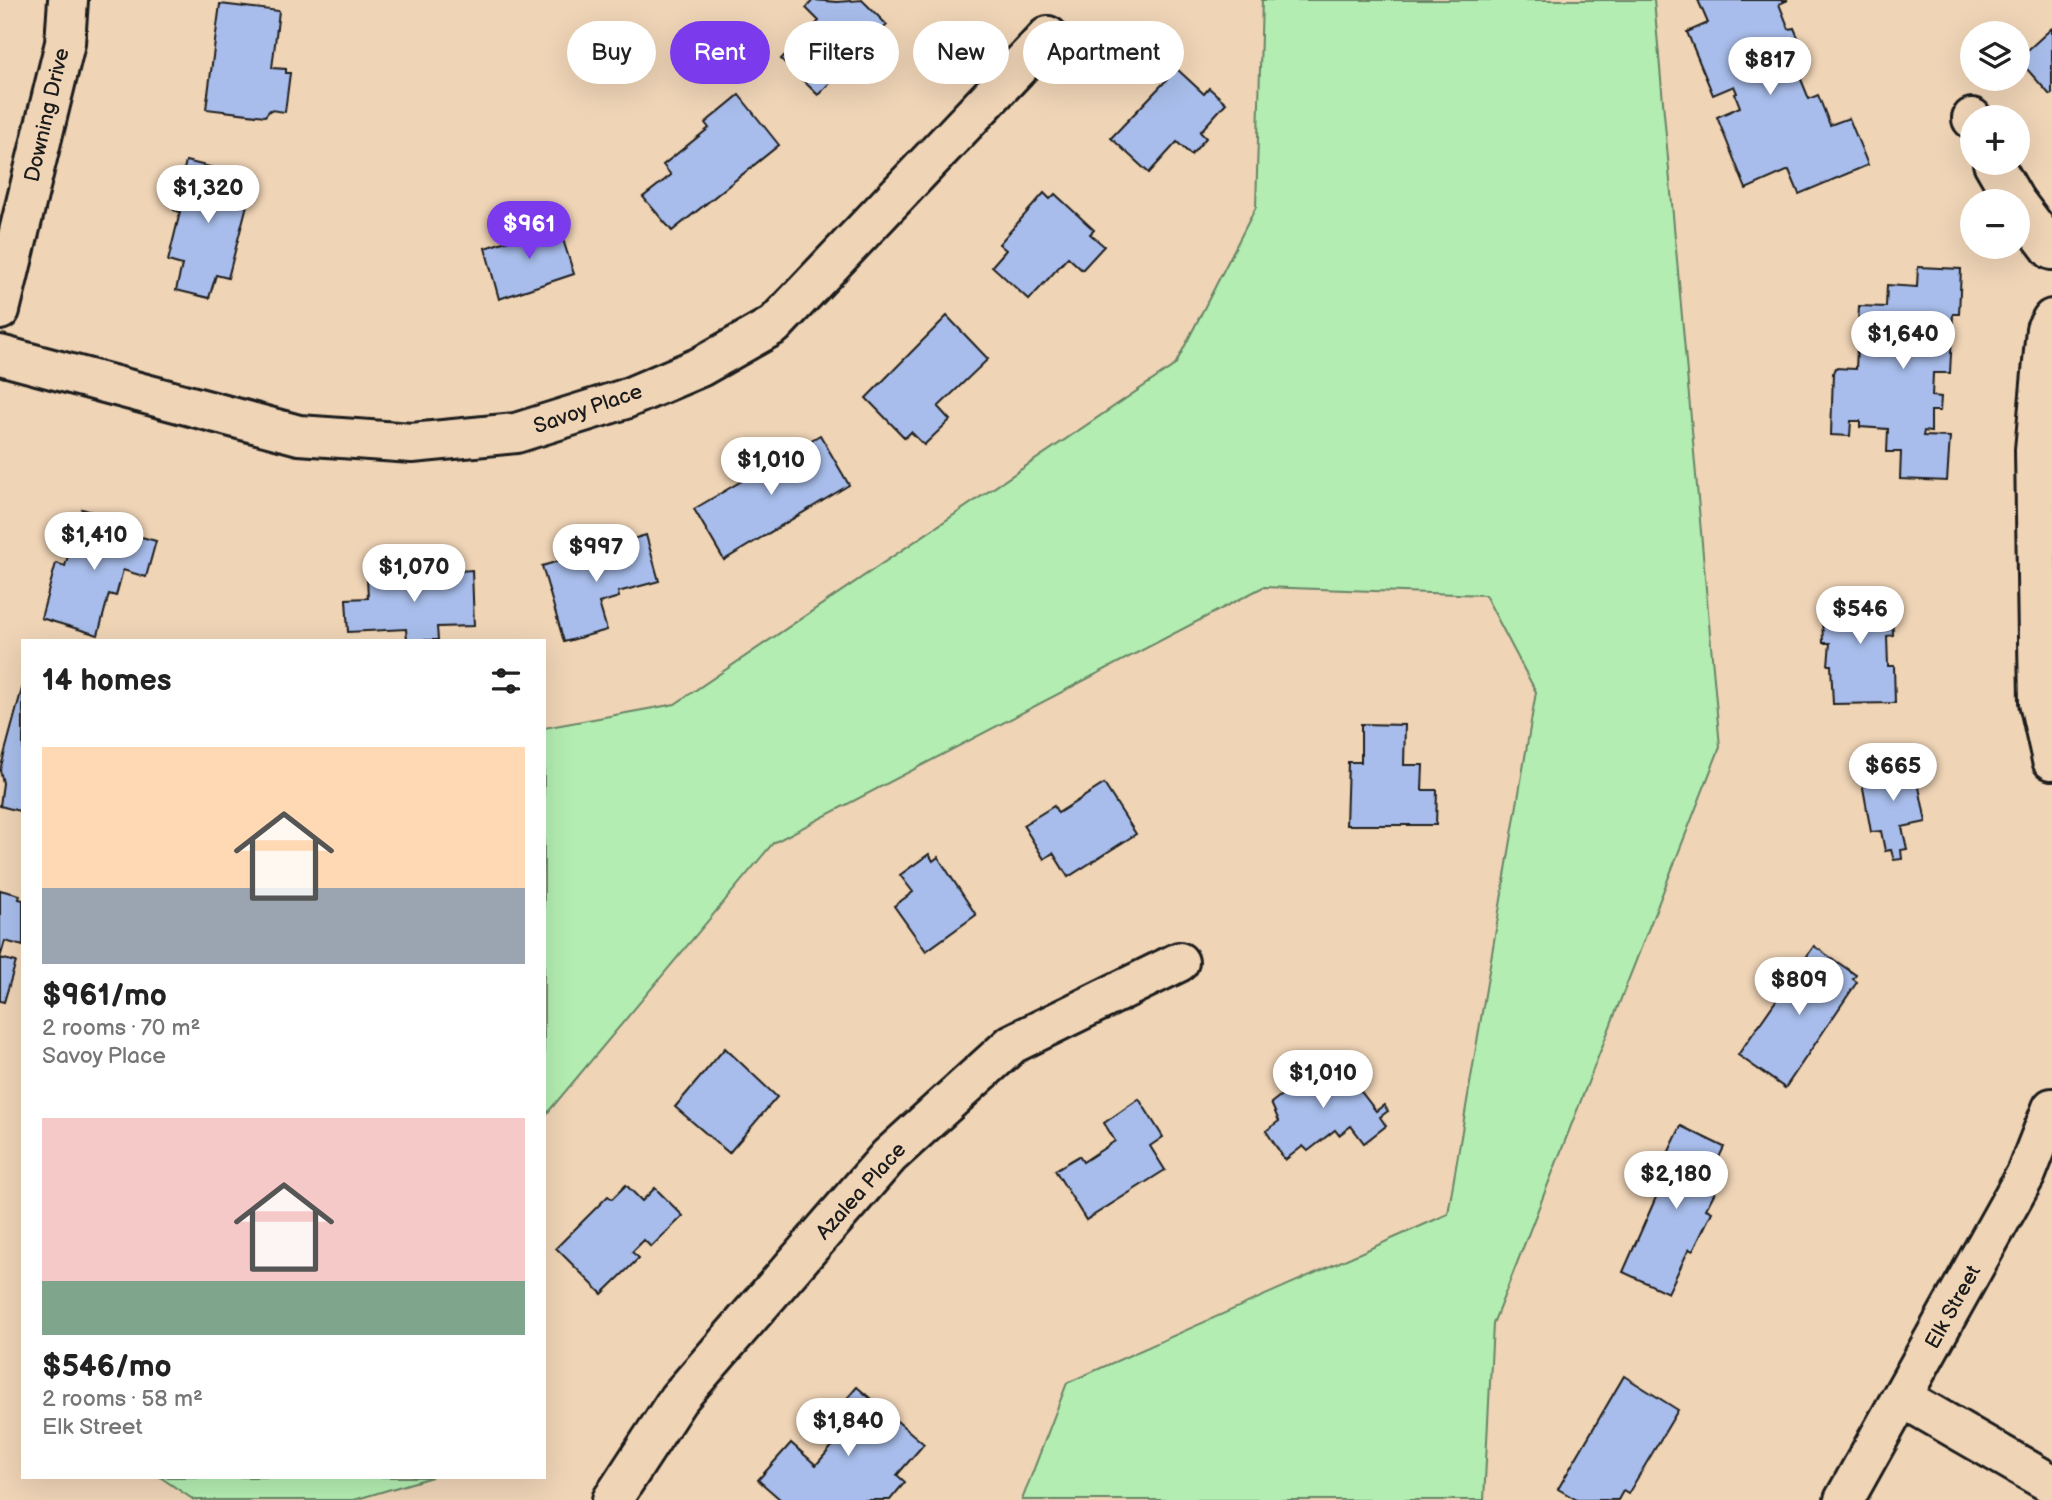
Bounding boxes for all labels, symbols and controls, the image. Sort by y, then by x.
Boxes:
chip: Buy [567,21,656,84]
chip: Rent [670,21,770,84]
chip: Filters [784,21,899,84]
chip: New [913,21,1009,84]
chip: Apartment [1023,21,1184,84]
map controls [1960,21,2030,259]
button: layers [1960,21,2030,91]
pin: $817 [1729,38,1811,97]
street label: Downing Drive [19,46,75,184]
text: $817 [1744,46,1796,74]
button: + [1960,105,2030,175]
pin: $1,320 [151,166,265,225]
text: $1,320 [172,174,244,202]
button: − [1960,189,2030,259]
pin: $961 [488,202,570,261]
text: $961 [503,210,555,238]
pin: $1,640 [1846,312,1960,371]
text: $1,640 [1867,320,1939,348]
street label: Savoy Place [530,379,646,439]
pin: $1,010 [714,438,828,497]
text: $1,010 [737,446,805,474]
pin: $1,410 [37,512,151,572]
text: $1,410 [60,521,128,549]
pin: $997 [555,524,637,584]
text: $997 [569,533,623,561]
pin: $1,070 [357,544,471,604]
text: $1,070 [378,553,450,581]
pin: $546 [1819,586,1901,646]
text: $546 [1832,595,1888,623]
icon: filters [487,662,525,700]
text: 14 homes [42,663,171,699]
pin: $665 [1852,744,1934,803]
text: $665 [1865,752,1921,780]
icon: home [221,793,347,919]
pin: $809 [1758,958,1840,1017]
text: $809 [1771,966,1827,994]
text: $961/mo [42,978,167,1014]
text: 2 rooms · 70 m² [42,1014,201,1042]
text: Savoy Place [42,1042,166,1070]
pin: $1,010 [1266,1050,1380,1110]
text: $1,010 [1289,1059,1357,1087]
street label: Azalea Place [811,1137,911,1245]
pin: $2,180 [1619,1152,1733,1211]
text: $2,180 [1640,1160,1712,1188]
icon: home [221,1164,347,1290]
street label: Elk Street [1920,1260,1986,1353]
text: $546/mo [42,1349,172,1385]
text: 2 rooms · 58 m² [42,1385,203,1413]
pin: $1,840 [791,1398,905,1458]
text: $1,840 [812,1407,884,1435]
text: Elk Street [42,1413,142,1441]

